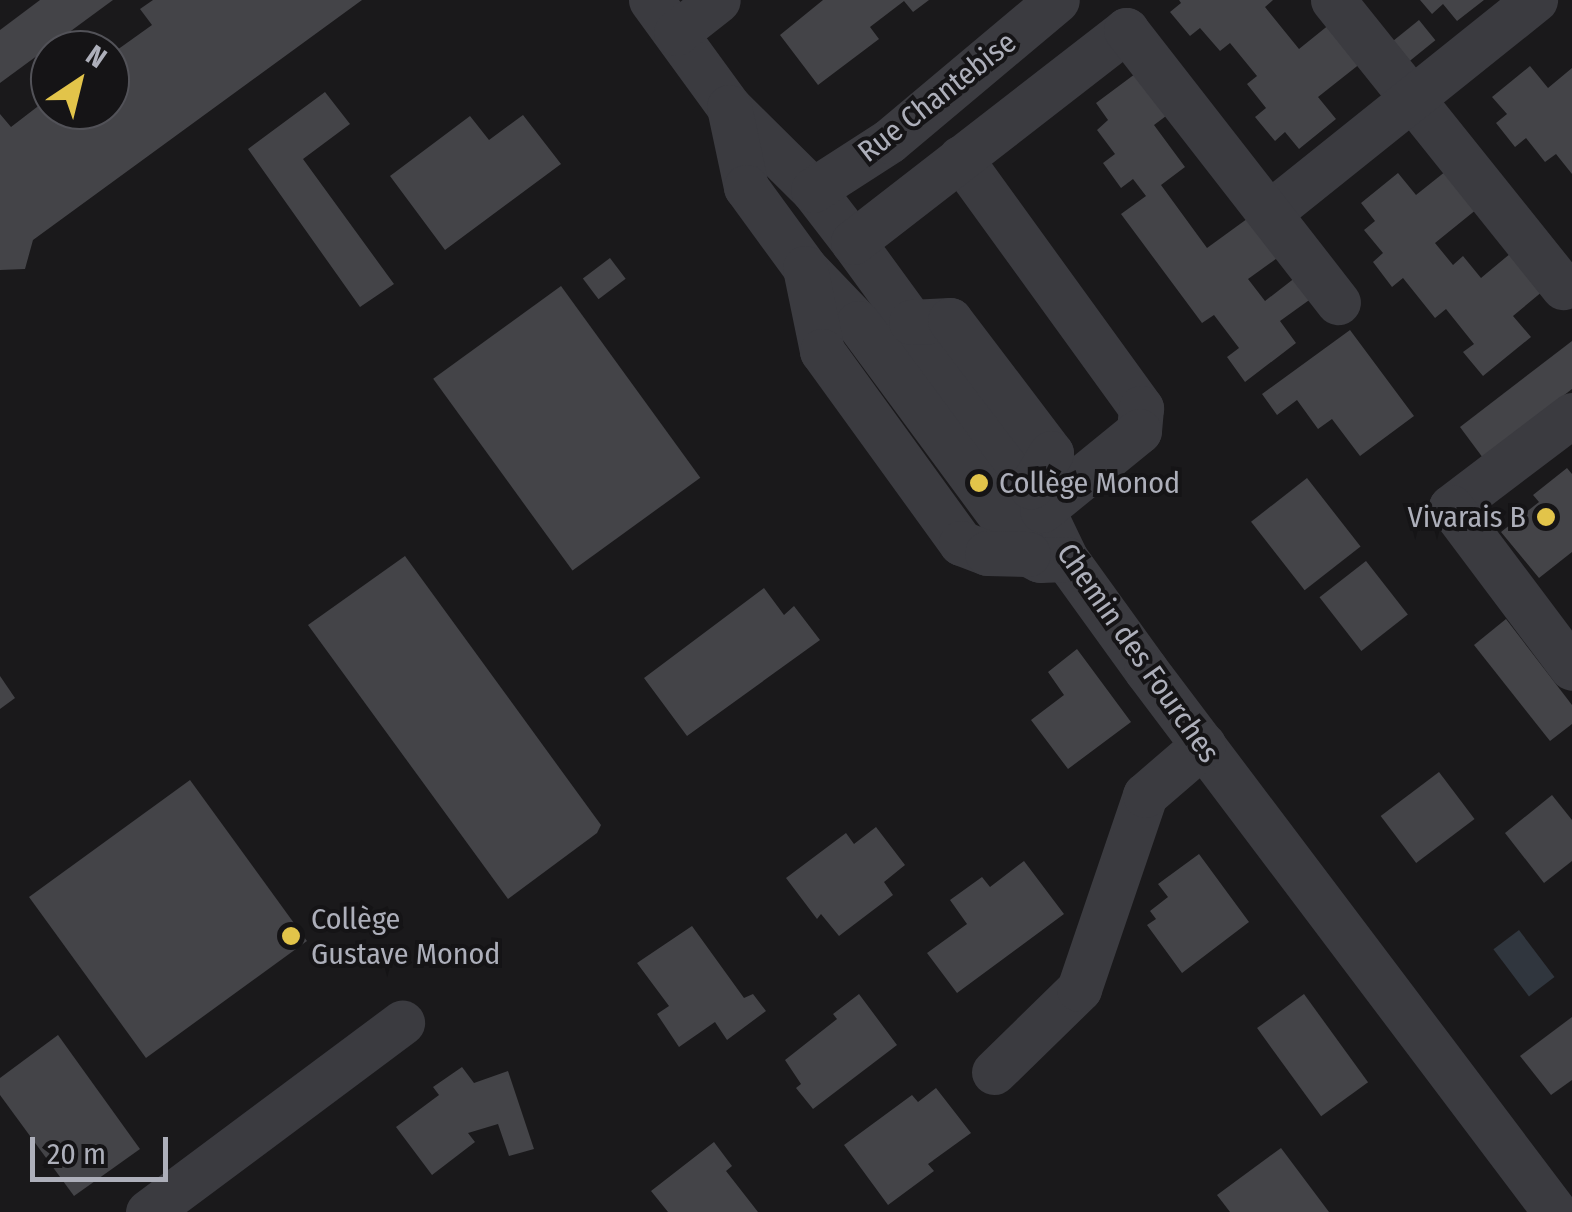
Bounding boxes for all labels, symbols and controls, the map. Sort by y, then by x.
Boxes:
street label: Rue Chantebise [851,24,1023,170]
north arrow [30,30,130,130]
text: N [80,38,113,75]
place label: Collège Monod [999,465,1180,501]
marker: Collège Monod [968,472,990,494]
place label: Vivarais B [1407,499,1526,535]
marker: Vivarais B [1535,506,1557,528]
street label: Chemin des Fourches [1049,536,1227,770]
place label: Collège Gustave Monod [311,901,500,972]
marker: Collège Gustave Monod [280,925,302,947]
scale bar [35,1117,172,1179]
text: 20 m [47,1136,106,1172]

